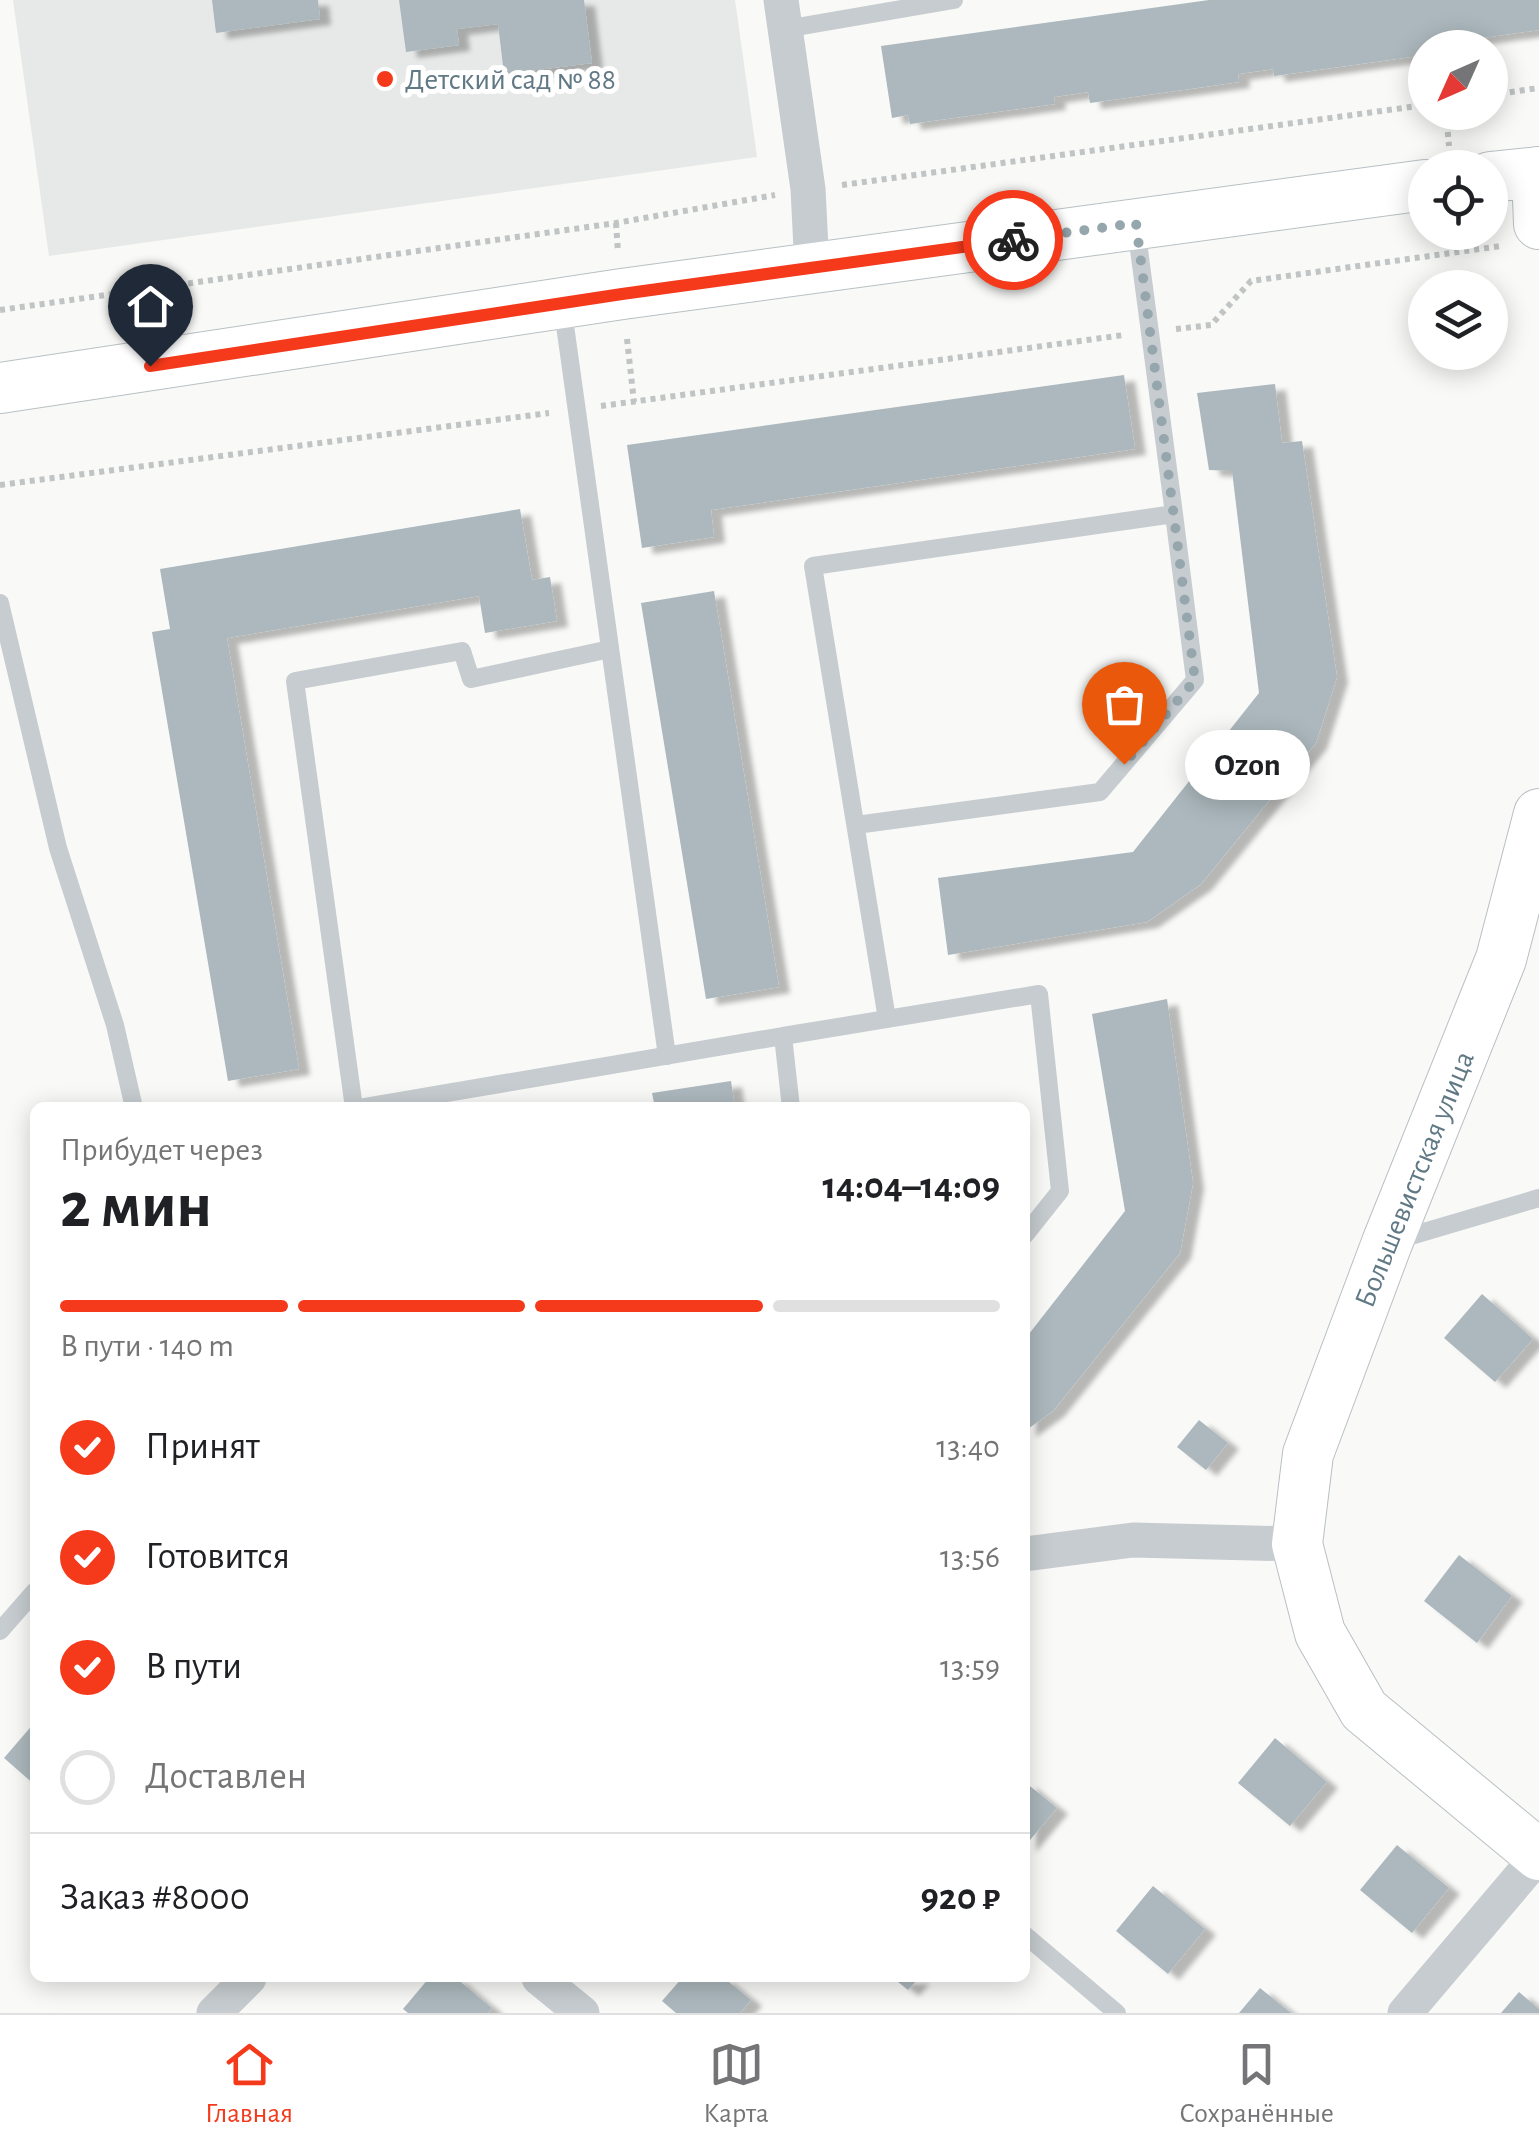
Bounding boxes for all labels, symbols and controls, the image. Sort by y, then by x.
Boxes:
north arrow [1408,30,1508,130]
map controls [1408,30,1508,370]
place label: Детский сад № 88 [405,65,616,95]
marker: Детский сад № 88 [374,68,396,90]
button: locate [1408,150,1508,250]
courier [963,190,1063,290]
icon: bike [986,213,1041,268]
pin [108,264,193,367]
button: layers [1408,270,1508,370]
icon: home [123,279,178,334]
pin [1082,662,1167,765]
icon: bag [1097,677,1152,732]
callout: Ozon [1184,729,1309,799]
text: Ozon [1214,749,1281,781]
street label: Большевистская улица [1350,1047,1480,1312]
text: Прибудет через [60,1134,263,1166]
text: 14:04–14:09 [822,1168,1000,1206]
text: 2 мин [60,1174,212,1239]
text: В пути · 140 m [60,1330,234,1362]
icon: check [60,1420,115,1475]
text: Принят [145,1428,260,1466]
text: 13:40 [936,1431,1000,1463]
icon: check [60,1530,115,1585]
text: Готовится [145,1538,290,1576]
text: 13:56 [940,1541,1000,1573]
icon: check [60,1640,115,1695]
text: В пути [145,1648,242,1686]
text: 13:59 [940,1651,1000,1683]
text: Доставлен [145,1758,307,1796]
text: Заказ #8000 [60,1879,250,1917]
text: 920 ₽ [920,1879,1000,1917]
tab: Главная [205,2037,293,2131]
tab: Карта [703,2037,769,2131]
tab: Сохранённые [1179,2037,1334,2131]

